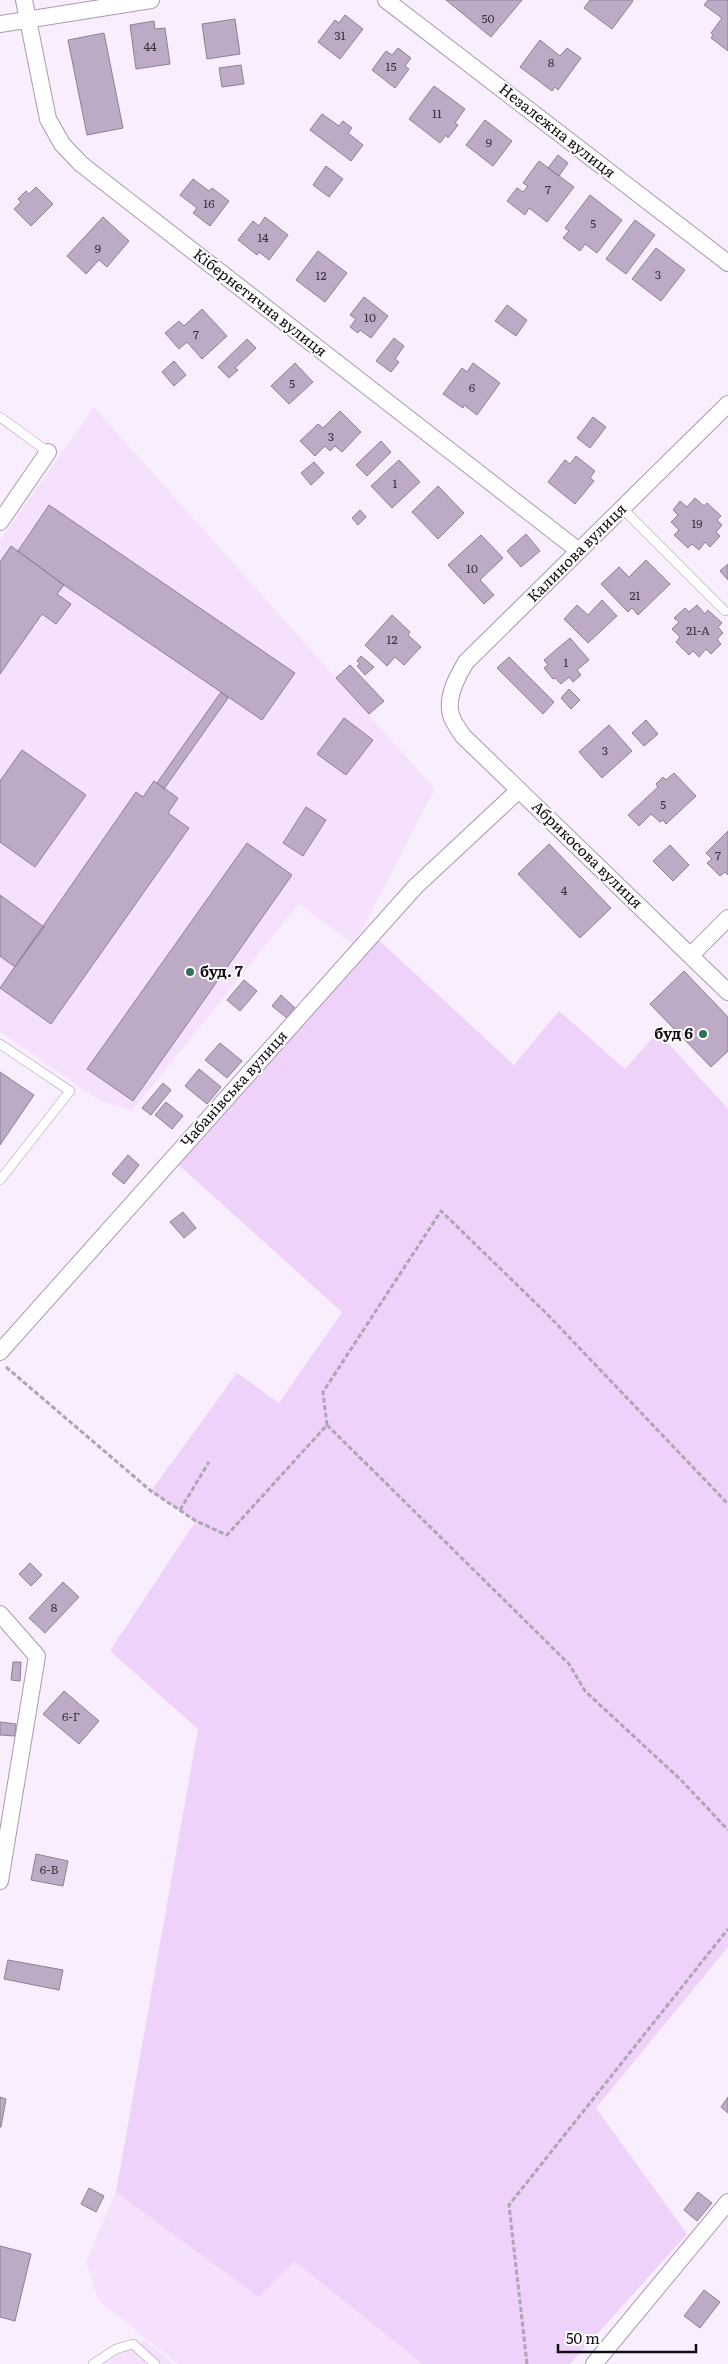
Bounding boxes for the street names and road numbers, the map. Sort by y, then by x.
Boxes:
street label: Незалежна вулиця [495,77,621,183]
street label: Кібернетична вулиця [189,242,333,362]
street label: Калинова вулиця [521,497,631,607]
street label: Абрикосова вулиця [527,795,649,913]
street label: Чабанівська вулиця [174,1024,292,1152]

